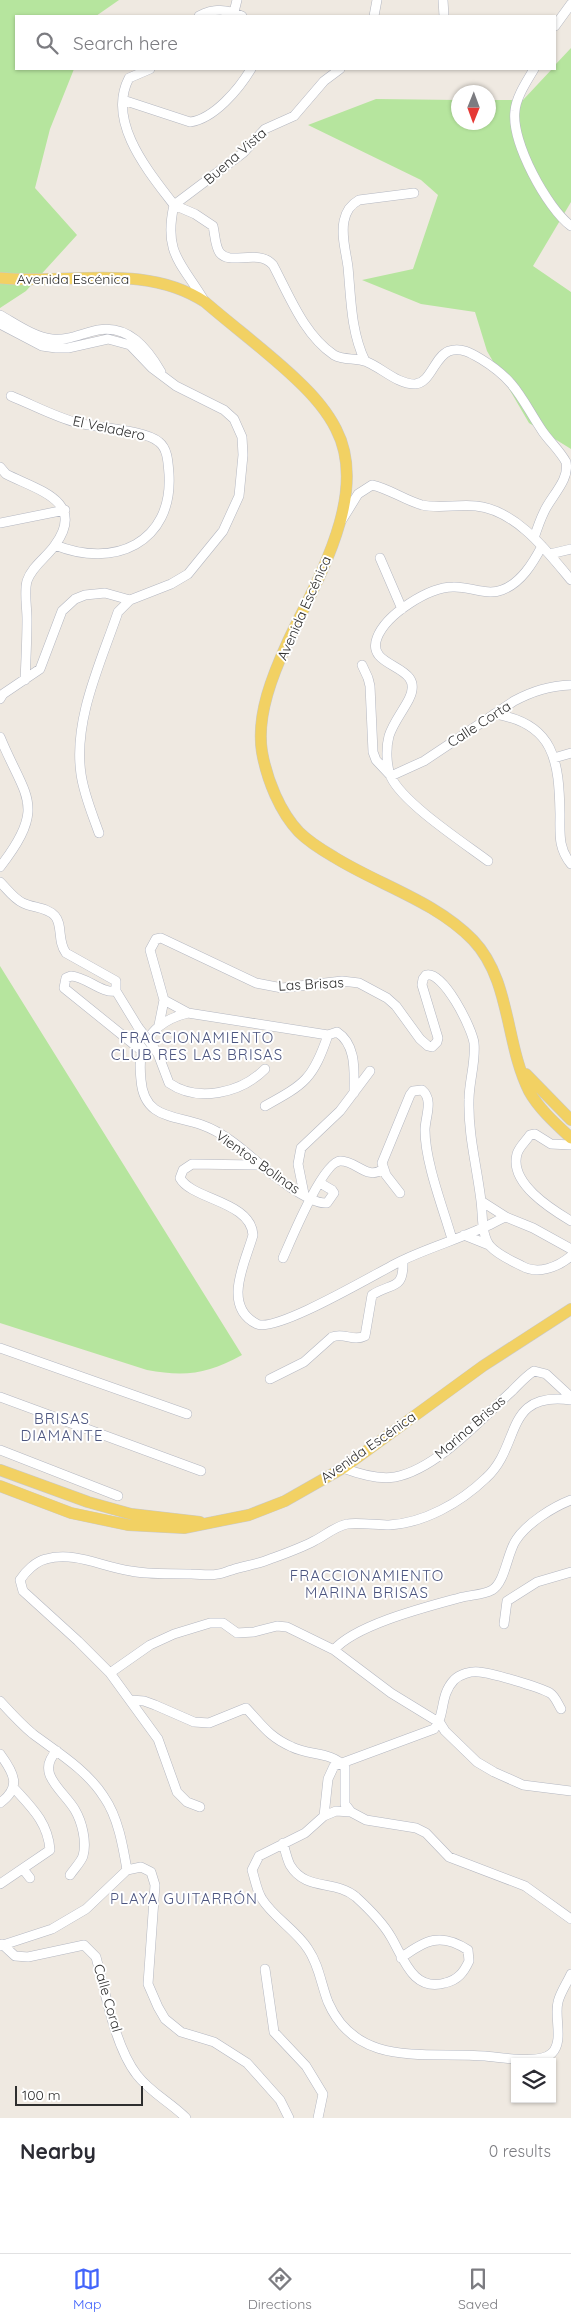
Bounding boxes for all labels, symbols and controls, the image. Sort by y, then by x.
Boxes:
search box [15,15,556,70]
icon: search [33,29,61,57]
text: Search here [73,31,178,55]
north arrow [451,85,496,130]
street label: Buena Vista [200,124,270,188]
street label: Avenida Escénica [17,270,129,288]
street label: El Veladero [71,412,147,444]
street label: Avenida Escénica [273,553,335,663]
street label: Calle Corta [444,697,514,751]
street label: Las Brisas [278,973,344,995]
district label: FRACCIONAMIENTO CLUB RES LAS BRISAS [111,1028,283,1064]
street label: Vientos Bolinas [212,1126,304,1198]
street label: Marina Brisas [431,1391,509,1463]
street label: Avenida Escénica [317,1407,419,1487]
district label: BRISAS DIAMANTE [21,1409,103,1445]
district label: FRACCIONAMIENTO MARINA BRISAS [290,1566,444,1602]
district label: PLAYA GUITARRÓN [110,1889,258,1908]
street label: Calle Coral [90,1962,126,2034]
map controls [511,2058,556,2103]
button: layers [511,2058,556,2103]
scale bar [15,2083,142,2106]
text: 100 m [22,2086,60,2104]
text: Nearby [20,2138,96,2164]
text: 0 results [489,2141,551,2161]
tab: Map [73,2265,102,2313]
tab: Directions [248,2265,312,2313]
tab: Saved [458,2265,498,2313]

